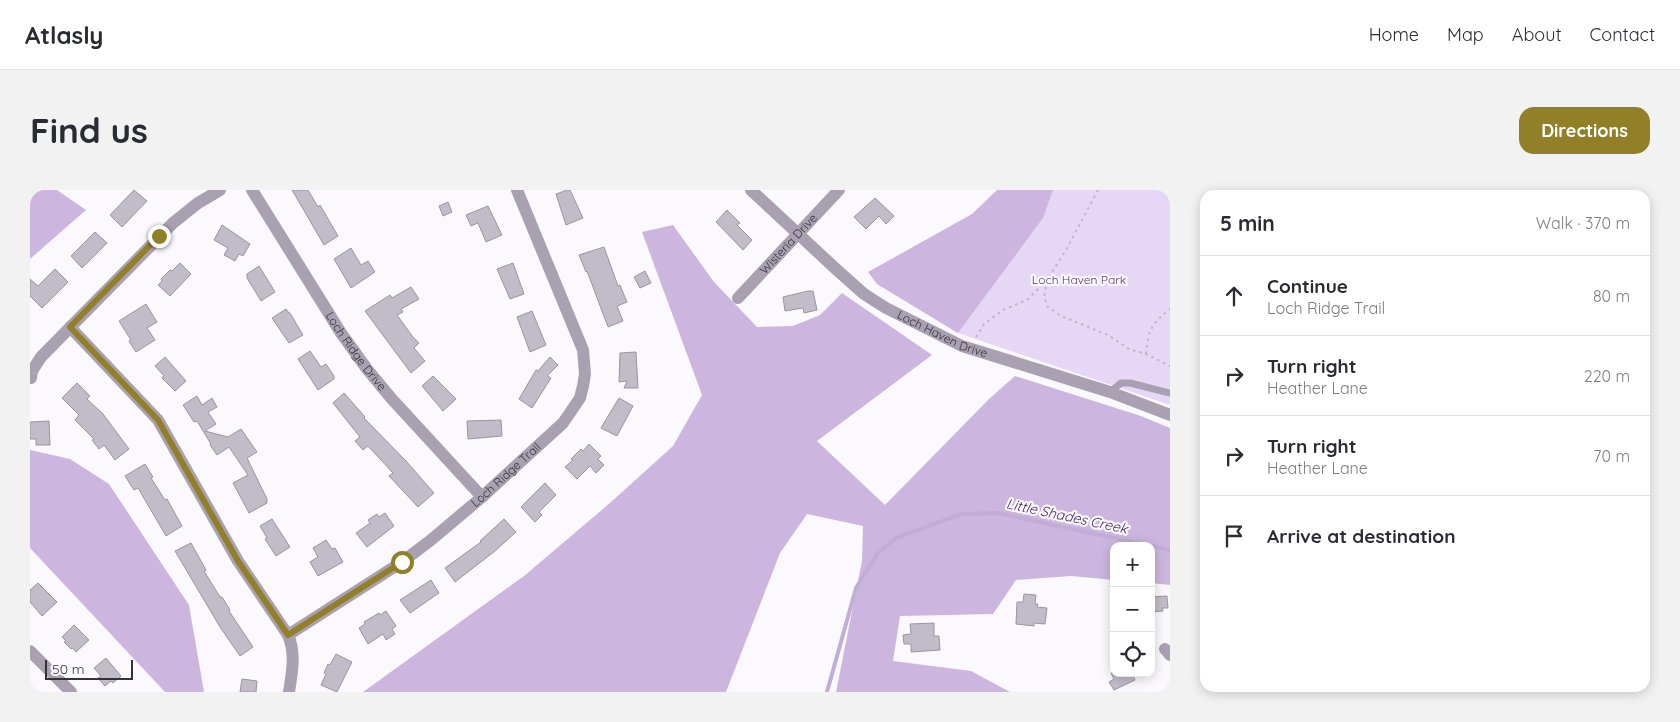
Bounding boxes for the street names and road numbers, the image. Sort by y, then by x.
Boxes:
street label: Wisteria Drive [756,210,820,277]
street label: Loch Haven Drive [895,307,990,361]
street label: Loch Ridge Drive [323,309,390,394]
street label: Loch Ridge Trail [468,439,544,510]

